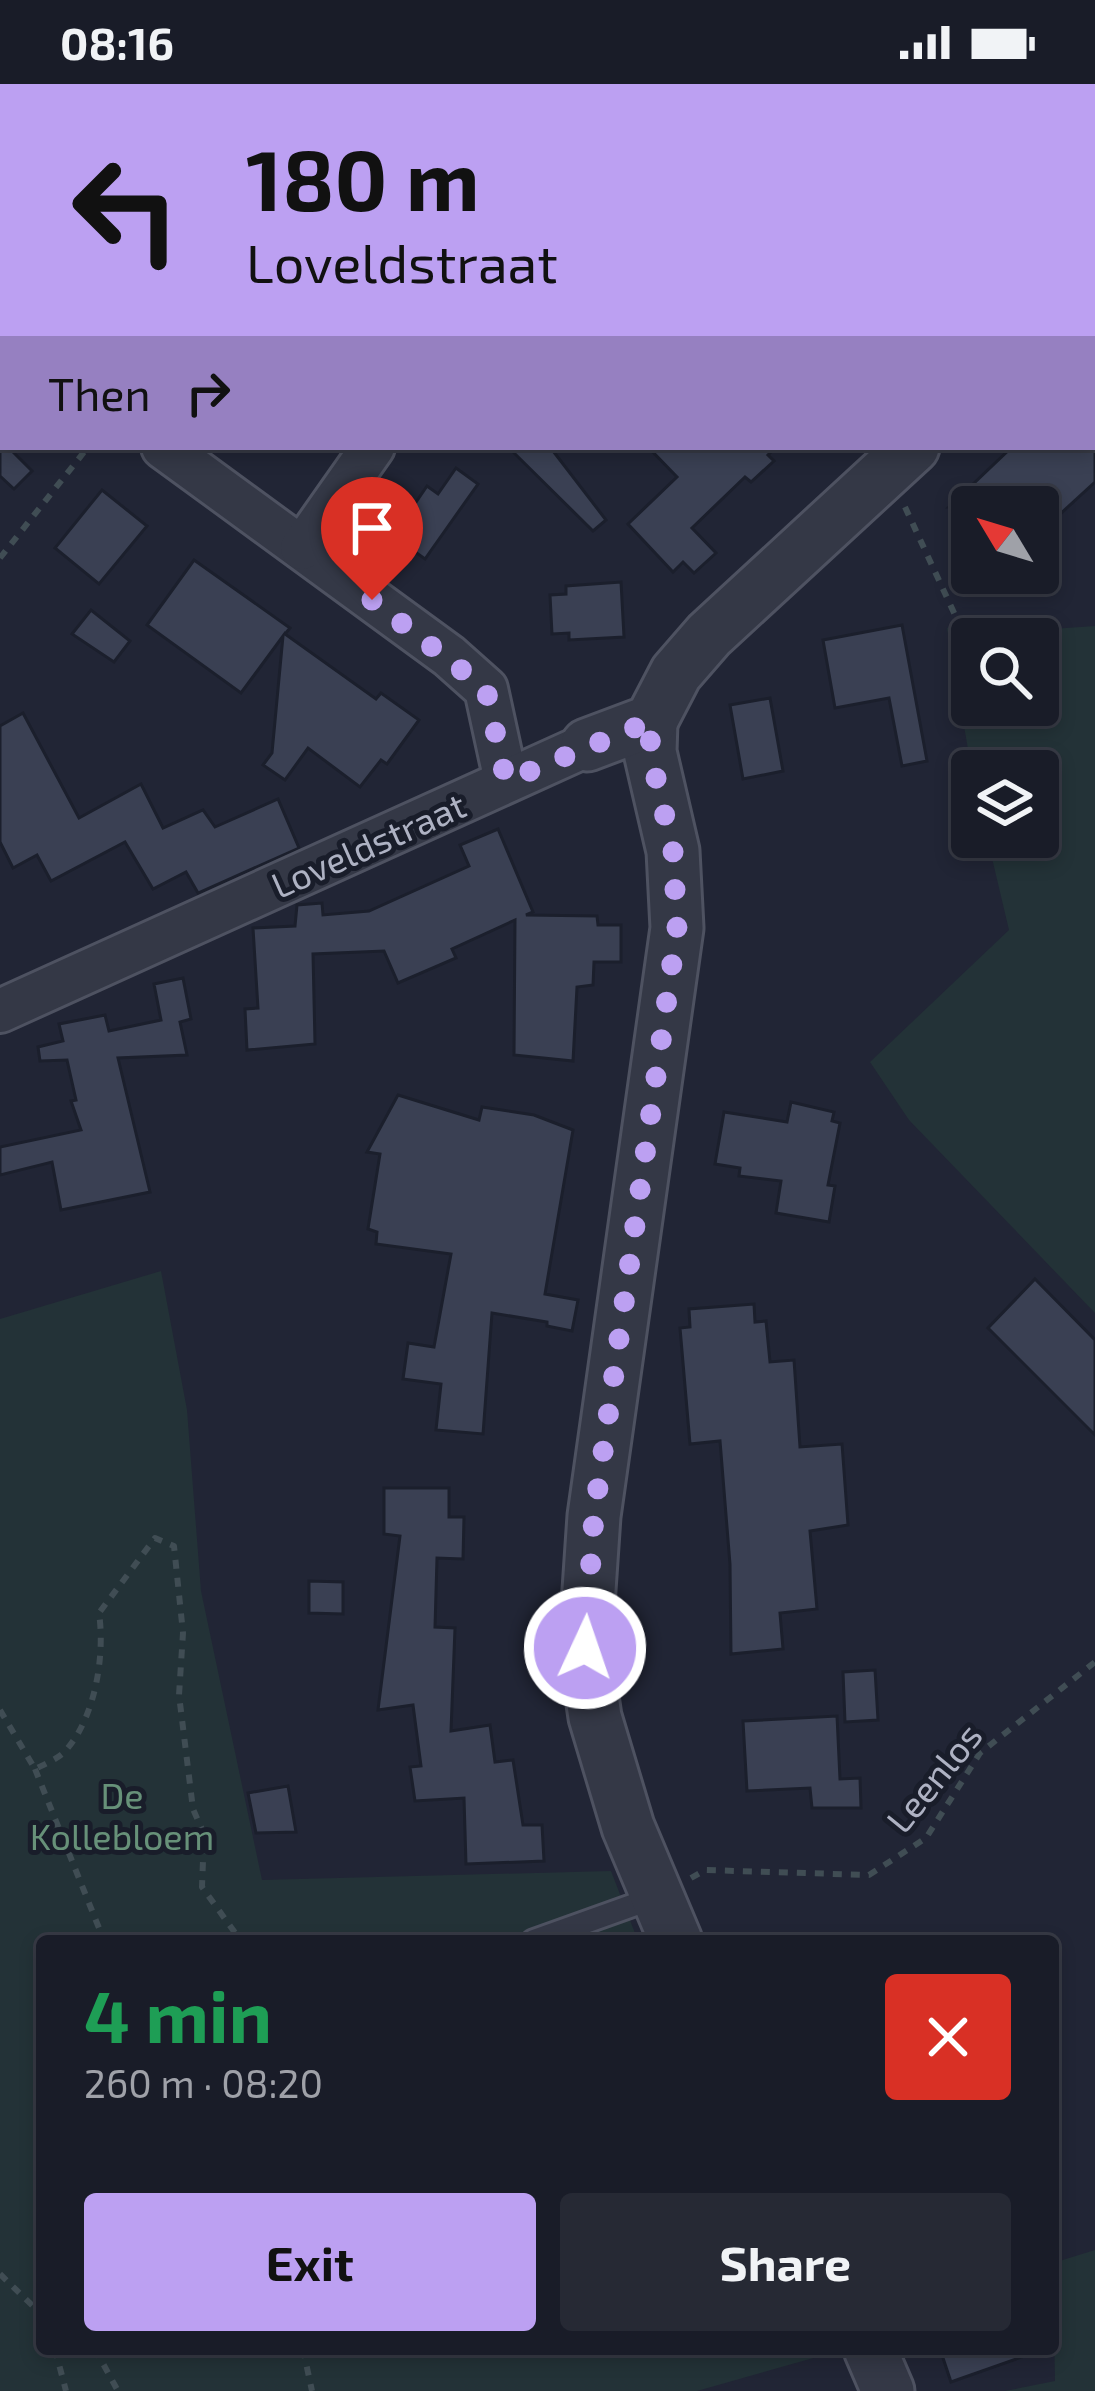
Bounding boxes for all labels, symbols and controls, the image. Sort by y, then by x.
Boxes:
text: 08:16 [60,15,174,69]
text: 180 m [246,127,480,228]
icon: left [48,132,204,288]
text: Loveldstraat [246,229,558,294]
icon: right [175,360,241,426]
text: Then [48,366,151,420]
pin [321,477,423,600]
north arrow [951,486,1059,594]
map controls [951,486,1059,858]
icon: arrive [339,495,405,561]
button: search [951,618,1059,726]
button: layers [951,750,1059,858]
street label: Loveldstraat [264,782,472,906]
position arrow [522,1585,648,1711]
street label: Leenlos [876,1714,990,1840]
park label: De Kollebloem [30,1773,214,1857]
text: 4 min [84,1971,272,2057]
button: close [885,1974,1011,2100]
text: 260 m · 08:20 [84,2059,323,2106]
button: Exit [84,2193,536,2331]
button: Share [560,2193,1011,2331]

